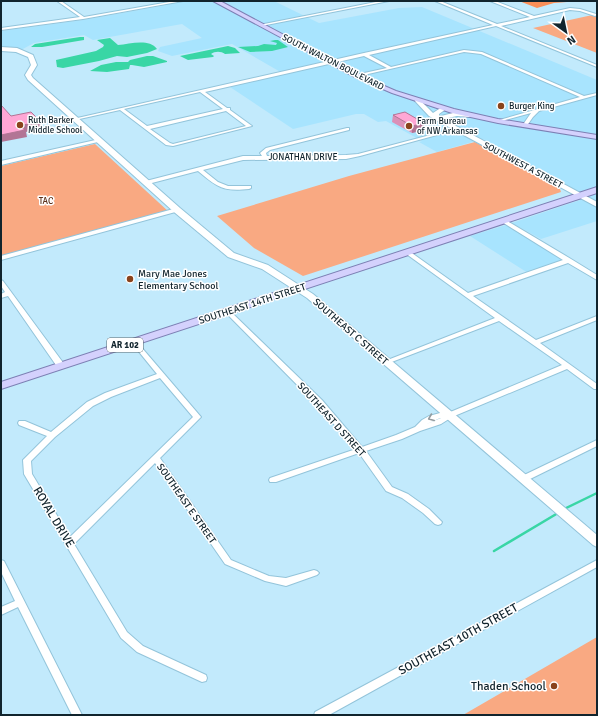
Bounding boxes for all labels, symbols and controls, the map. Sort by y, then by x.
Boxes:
north arrow [546,12,586,52]
street label: SOUTH WALTON BOULEVARD [280,32,386,93]
text: N [564,32,578,48]
marker: Burger King [496,101,506,111]
place label: Burger King [509,101,555,112]
place label: Ruth Barker Middle School [28,115,83,136]
place label: Farm Bureau of NW Arkansas [417,116,478,137]
marker: Ruth Barker Middle School [15,120,25,130]
marker: Farm Bureau of NW Arkansas [404,121,414,131]
street label: SOUTHWEST A STREET [481,140,565,191]
street label: JONATHAN DRIVE [268,152,338,163]
park label: TAC [39,196,54,207]
place label: Mary Mae Jones Elementary School [138,268,218,292]
marker: Mary Mae Jones Elementary School [125,274,135,284]
street label: SOUTHEAST 14TH STREET [197,281,307,327]
street label: SOUTHEAST C STREET [310,296,390,368]
road number: AR 102 [107,338,143,352]
street label: SOUTHEAST D STREET [295,380,368,459]
one-way arrow [428,413,435,421]
street label: SOUTHEAST E STREET [154,461,218,546]
street label: ROYAL DRIVE [30,484,78,551]
street label: SOUTHEAST 10TH STREET [396,600,521,679]
place label: Thaden School [471,679,546,694]
marker: Thaden School [549,681,559,691]

